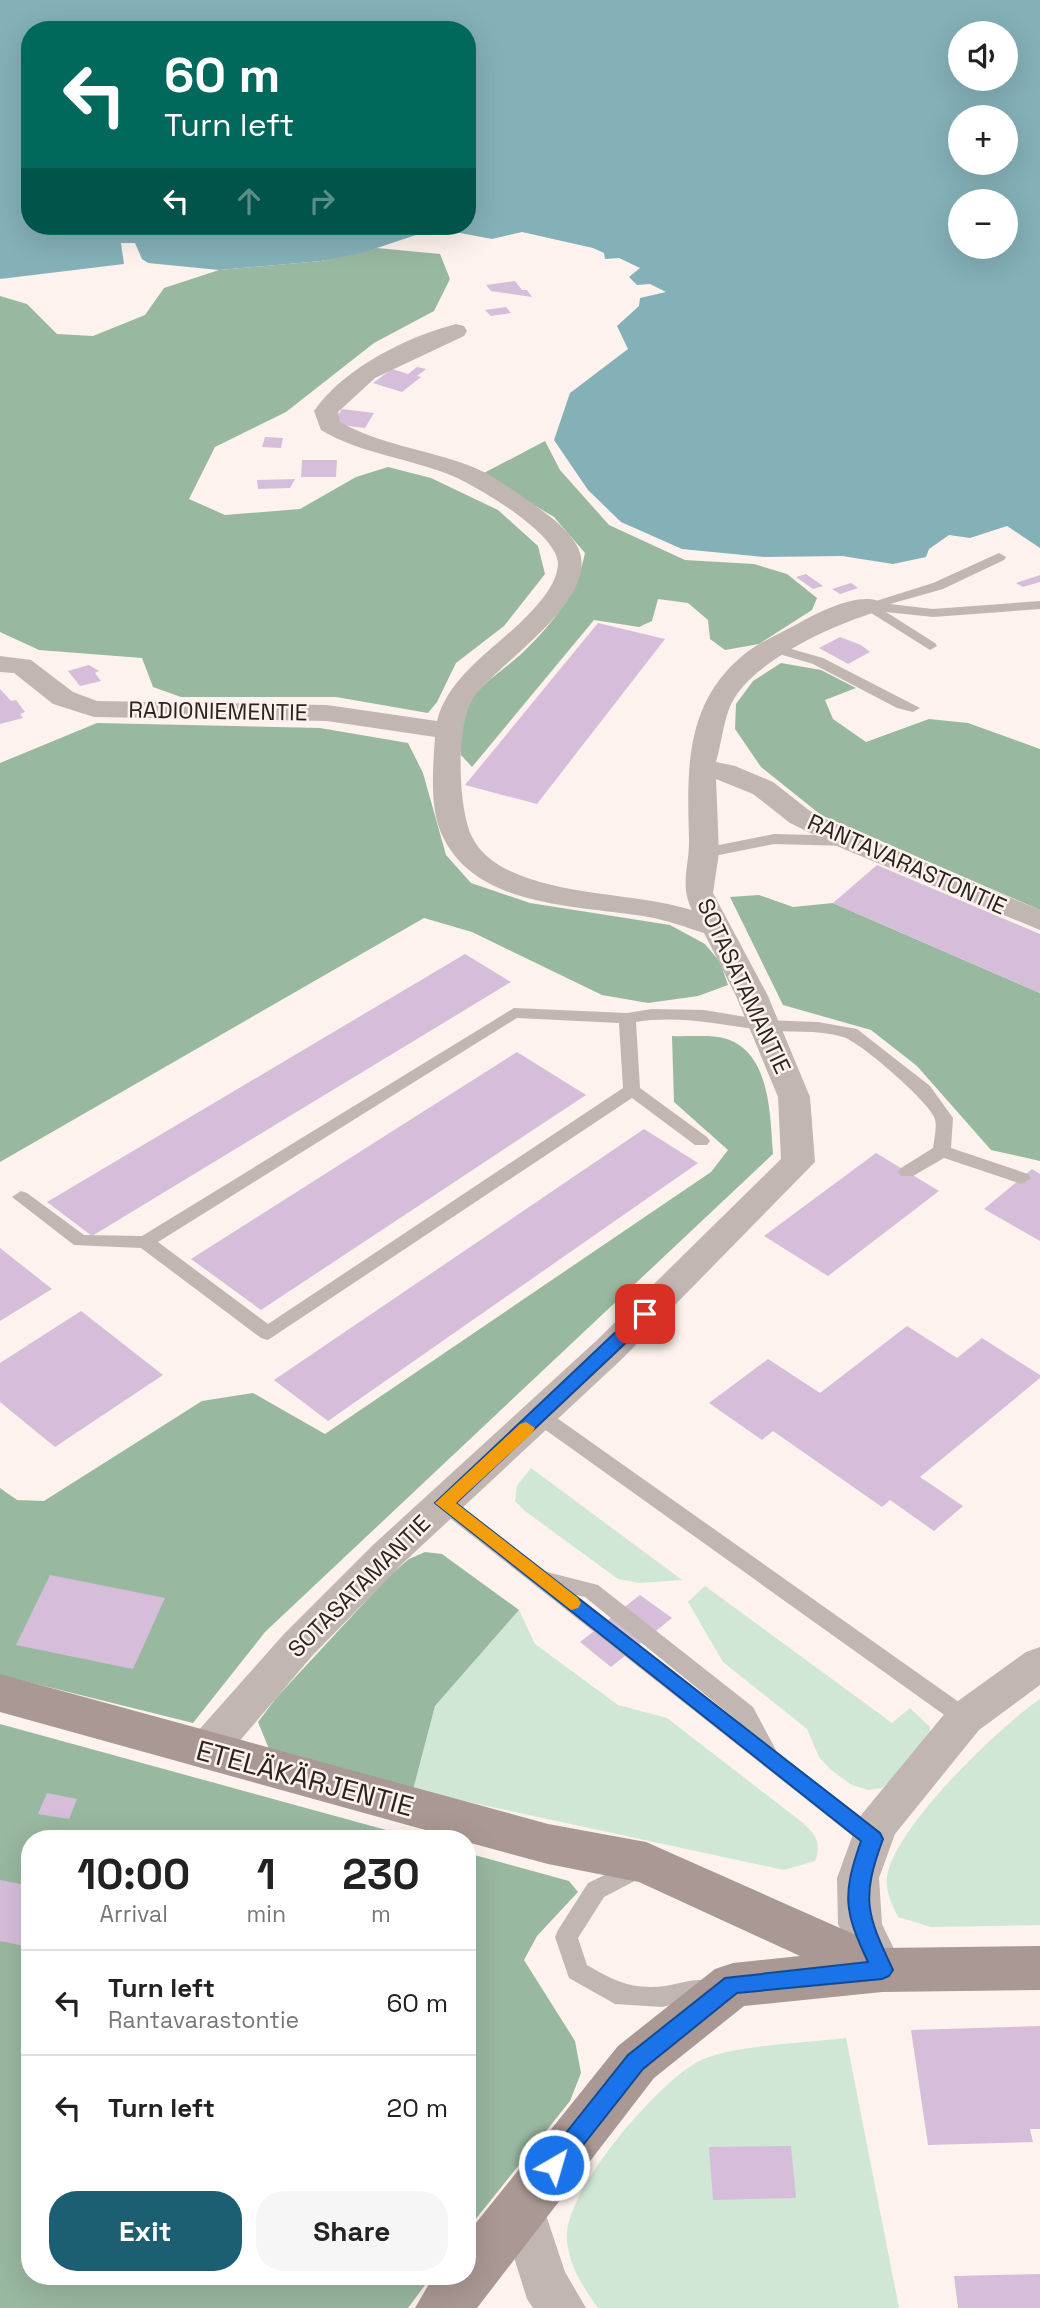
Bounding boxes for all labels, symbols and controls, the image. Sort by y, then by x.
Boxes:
map controls [948,21,1018,259]
button: sound [948,21,1018,91]
text: 60 m [164,44,280,106]
icon: left [49,49,140,140]
text: Turn left [164,105,294,145]
button: + [948,105,1018,175]
icon: left [157,182,195,220]
icon: ahead [230,182,268,220]
icon: right [303,182,341,220]
button: − [948,189,1018,259]
street label: RADIONIEMENTIE [128,694,308,728]
street label: RANTAVARASTONTIE [803,807,1011,921]
street label: SOTASATAMANTIE [690,894,798,1078]
pin [615,1284,675,1344]
icon: arrive [626,1295,664,1333]
street label: SOTASATAMANTIE [281,1508,437,1664]
street label: ETELÄKÄRJENTIE [192,1732,418,1824]
text: 10:00 [77,1848,190,1901]
text: 1 [257,1848,276,1901]
text: 230 [342,1848,420,1901]
text: Arrival [100,1899,168,1929]
text: min [246,1899,286,1929]
text: m [371,1899,391,1929]
text: Turn left [108,1971,215,2005]
icon: left [49,1984,87,2022]
text: 60 m [386,1986,448,2020]
text: Rantavarastontie [108,2005,299,2035]
icon: left [49,2089,87,2127]
text: Turn left [108,2091,215,2125]
text: 20 m [387,2091,448,2125]
position arrow [517,2128,591,2202]
button: Exit [49,2191,242,2271]
button: Share [256,2191,448,2271]

